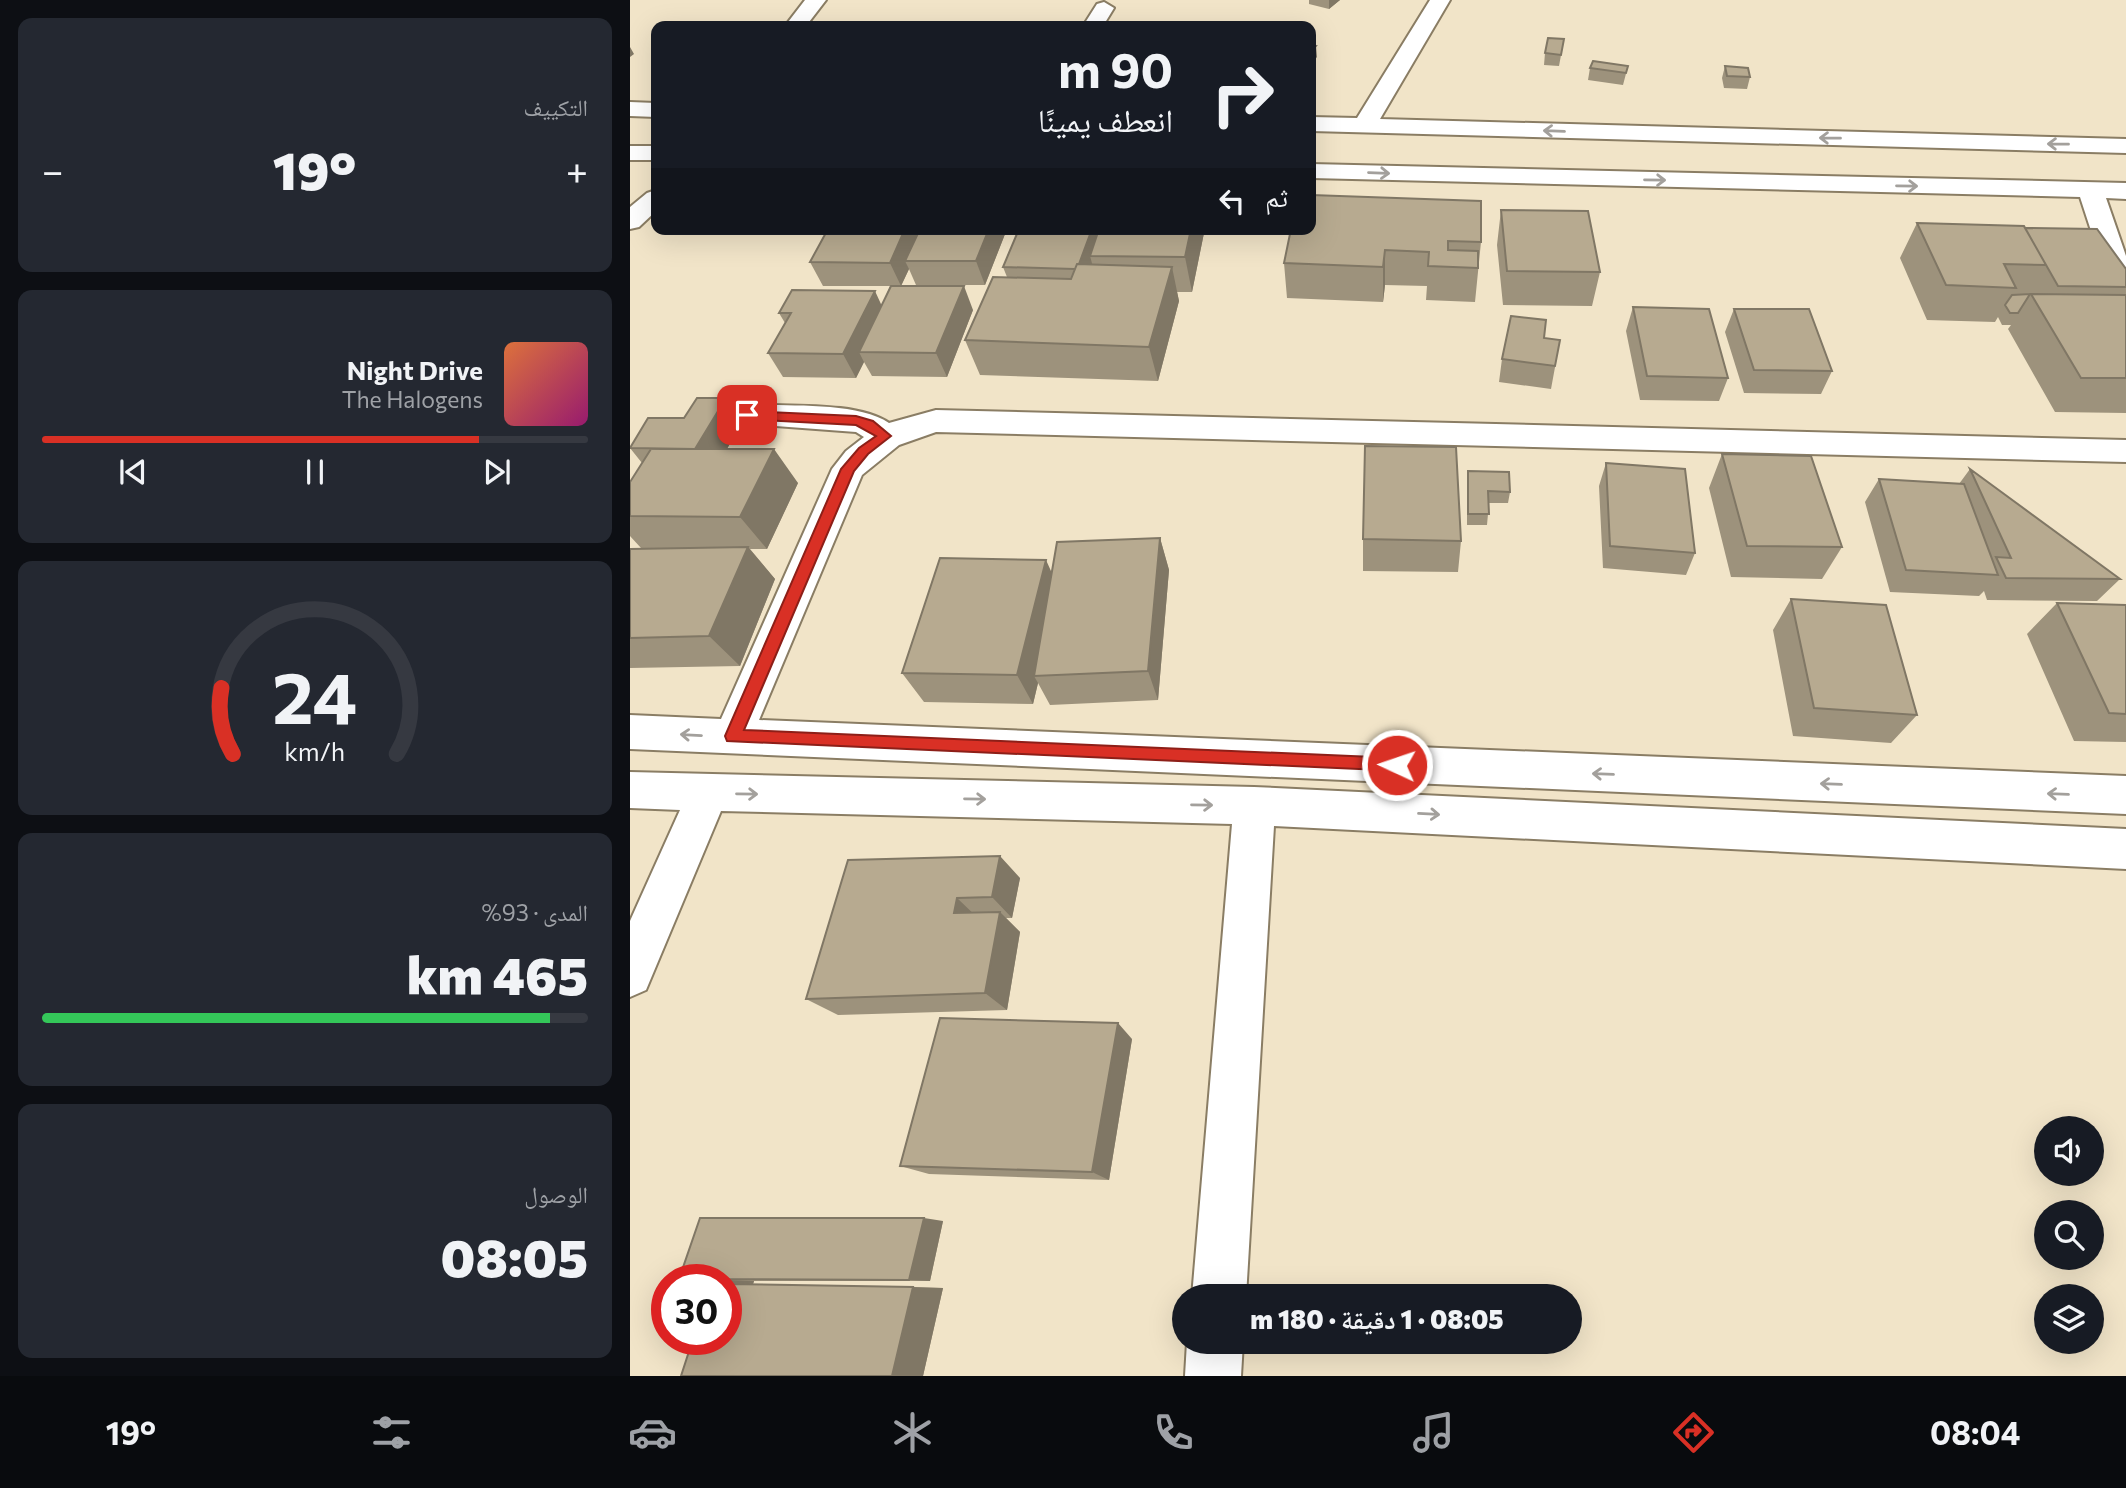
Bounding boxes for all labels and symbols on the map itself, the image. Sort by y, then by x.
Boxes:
one-way arrow [1543,125,1566,138]
one-way arrow [1819,132,1842,145]
one-way arrow [2047,137,2070,151]
one-way arrow [1367,166,1390,180]
one-way arrow [1644,173,1667,186]
one-way arrow [1896,179,1919,193]
pin [717,385,777,445]
one-way arrow [679,728,702,741]
position arrow [1360,728,1434,802]
one-way arrow [1592,768,1615,781]
one-way arrow [1819,778,1842,791]
one-way arrow [2047,787,2070,800]
one-way arrow [735,788,758,801]
one-way arrow [963,793,986,806]
one-way arrow [1190,798,1213,811]
one-way arrow [1418,808,1441,821]
speed limit sign: 30 [651,1264,742,1355]

